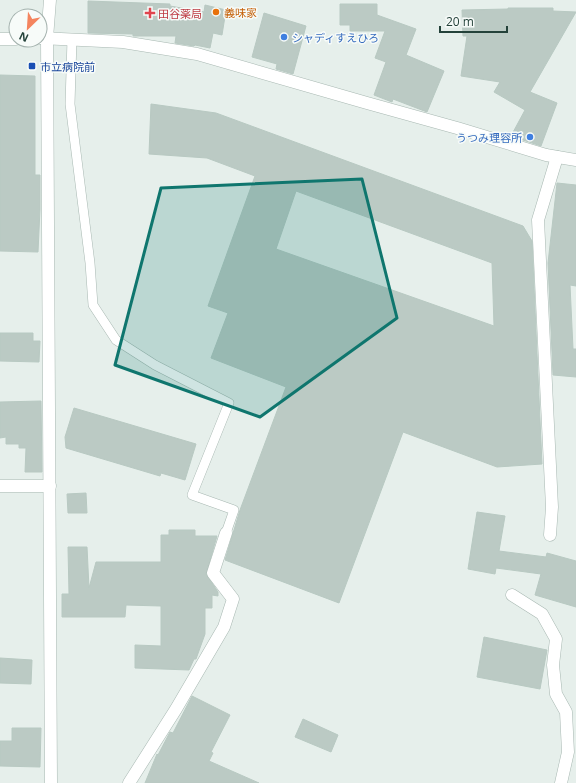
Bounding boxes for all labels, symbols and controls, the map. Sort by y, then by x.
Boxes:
place label: 義味家 [224,5,257,20]
place label: 田谷薬局 [158,6,202,21]
marker: 義味家 [211,7,221,17]
north arrow [8,8,48,48]
marker: 田谷薬局 [145,8,155,18]
scale bar [440,8,507,34]
text: 20 m [446,13,474,30]
text: N [16,29,31,46]
place label: シャディすえひろ [292,30,379,45]
marker: シャディすえひろ [279,32,289,42]
place label: 市立病院前 [40,59,95,74]
marker: 市立病院前 [27,61,37,71]
place label: うつみ理容所 [456,130,523,145]
marker: うつみ理容所 [525,132,535,142]

